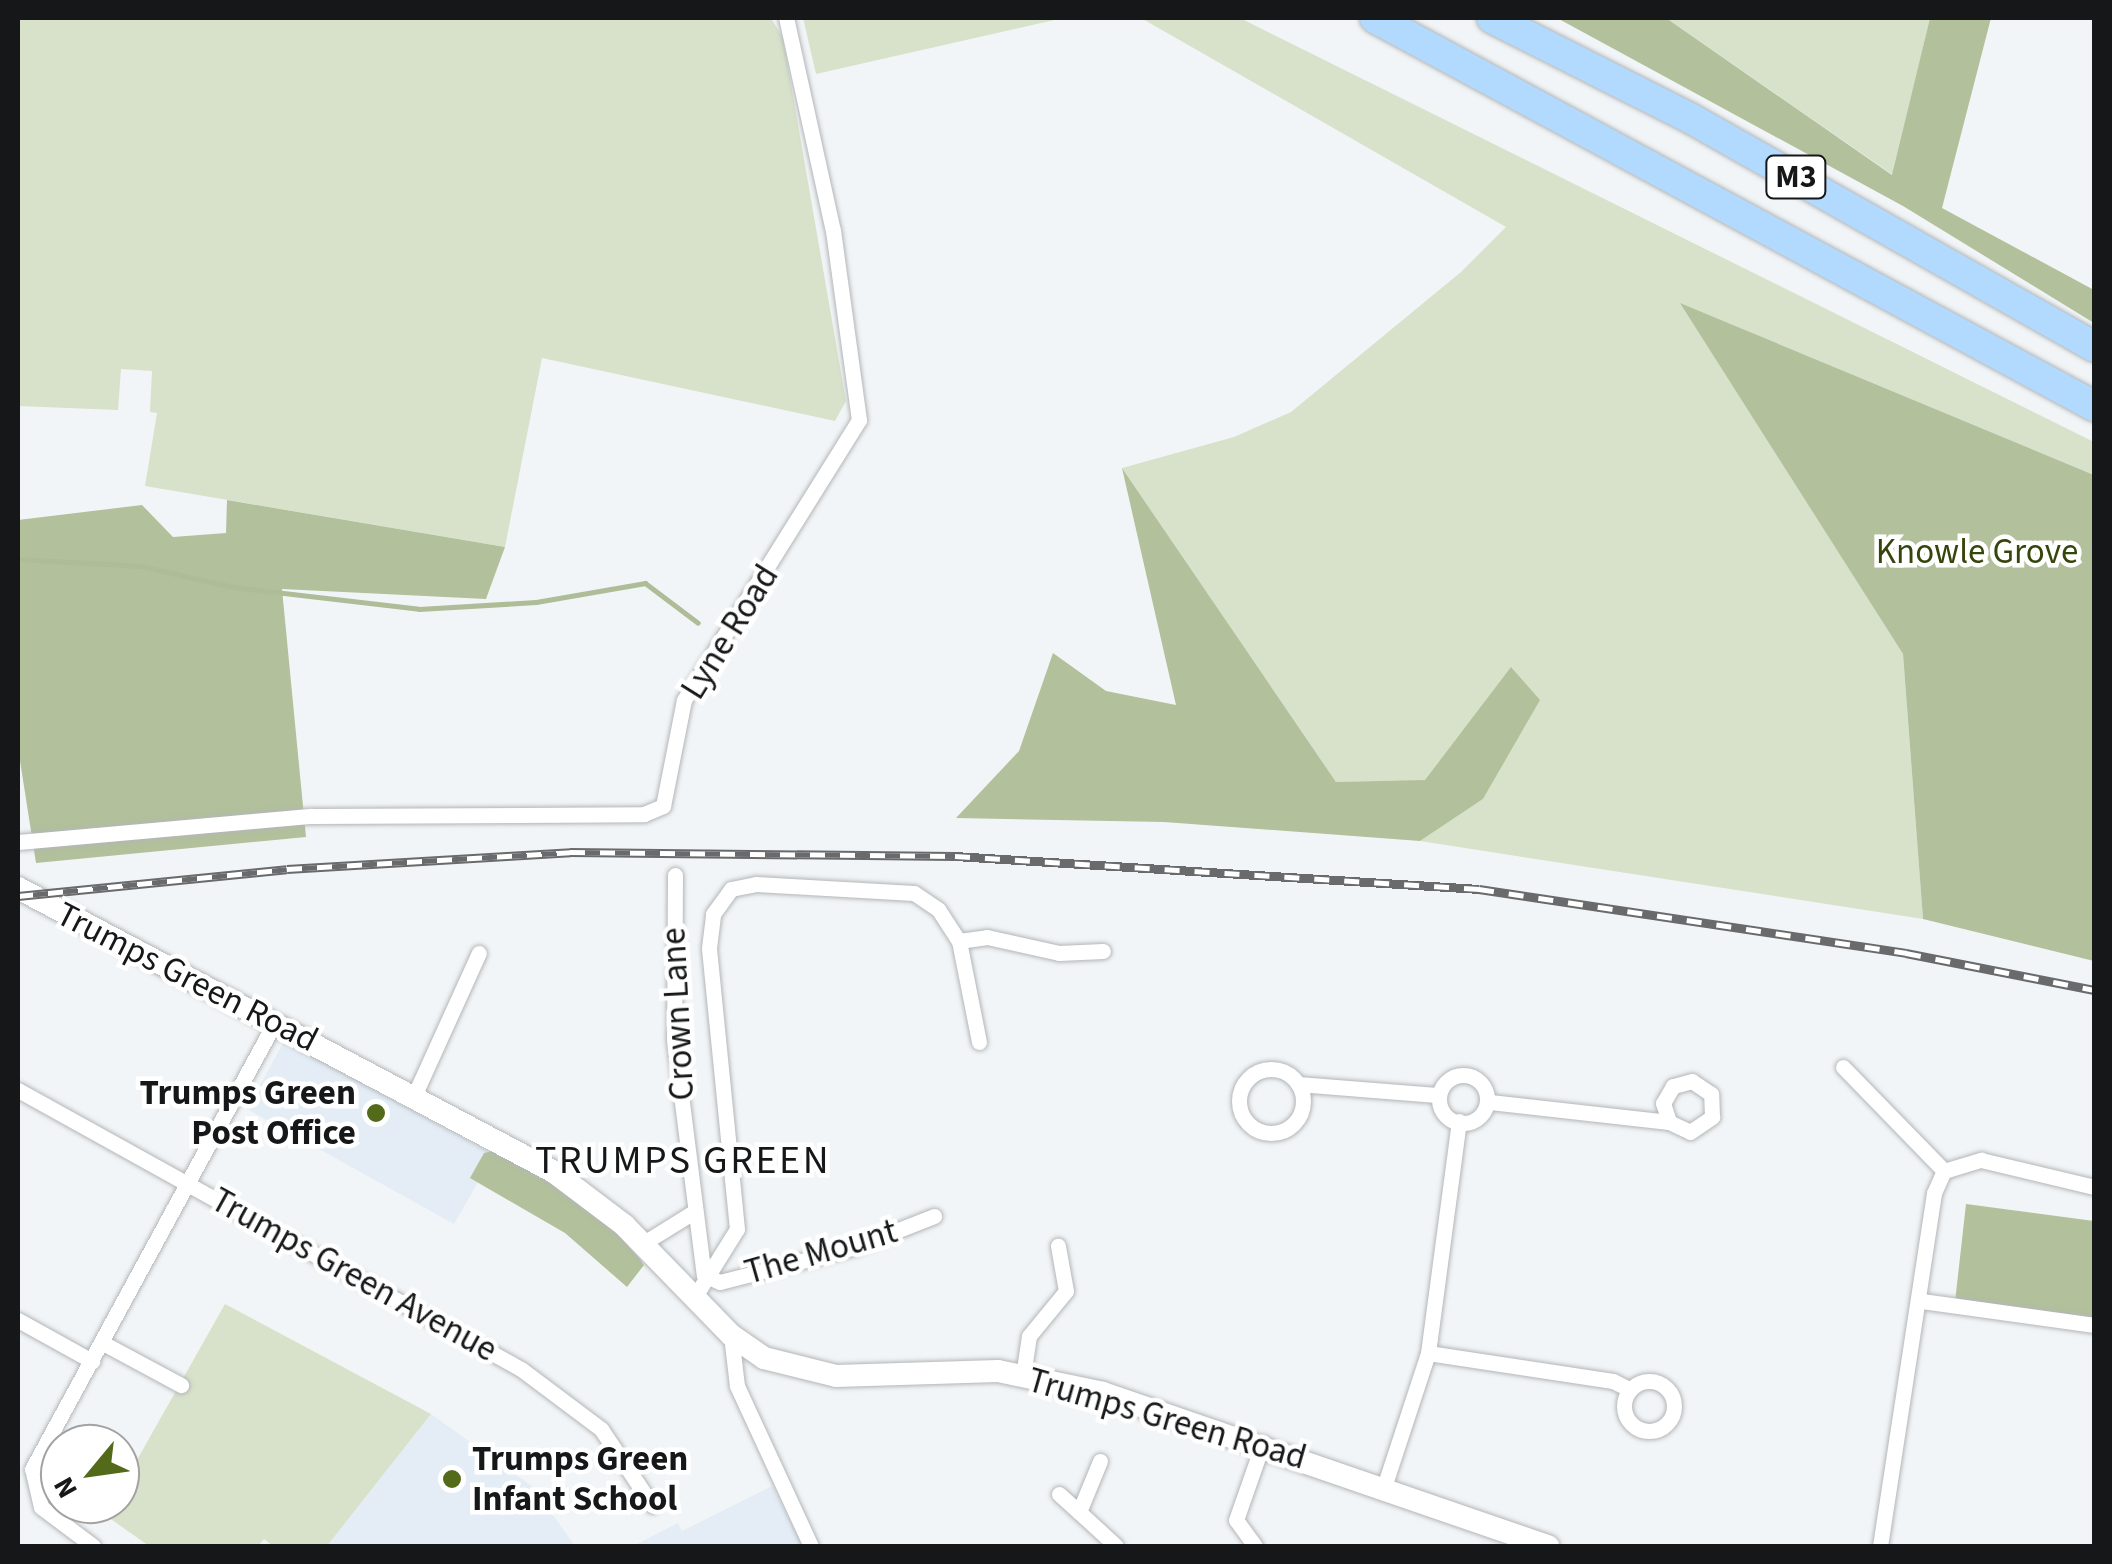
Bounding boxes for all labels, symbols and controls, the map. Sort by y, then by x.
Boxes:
road number: M3 [1764,150,1828,204]
park label: Knowle Grove [1876,531,2078,573]
street label: Lyne Road [672,557,788,707]
street label: Trumps Green Road [49,893,325,1061]
street label: Crown Lane [652,926,704,1102]
place label: Trumps Green Post Office [140,1072,356,1154]
marker: Trumps Green Post Office [365,1102,387,1124]
district label: TRUMPS GREEN [535,1137,831,1185]
street label: Trumps Green Avenue [204,1179,504,1371]
street label: The Mount [740,1210,902,1294]
street label: Trumps Green Road [1023,1359,1311,1479]
north arrow [40,1424,140,1524]
place label: Trumps Green Infant School [472,1438,688,1520]
marker: Trumps Green Infant School [441,1468,463,1490]
text: N [44,1470,88,1505]

